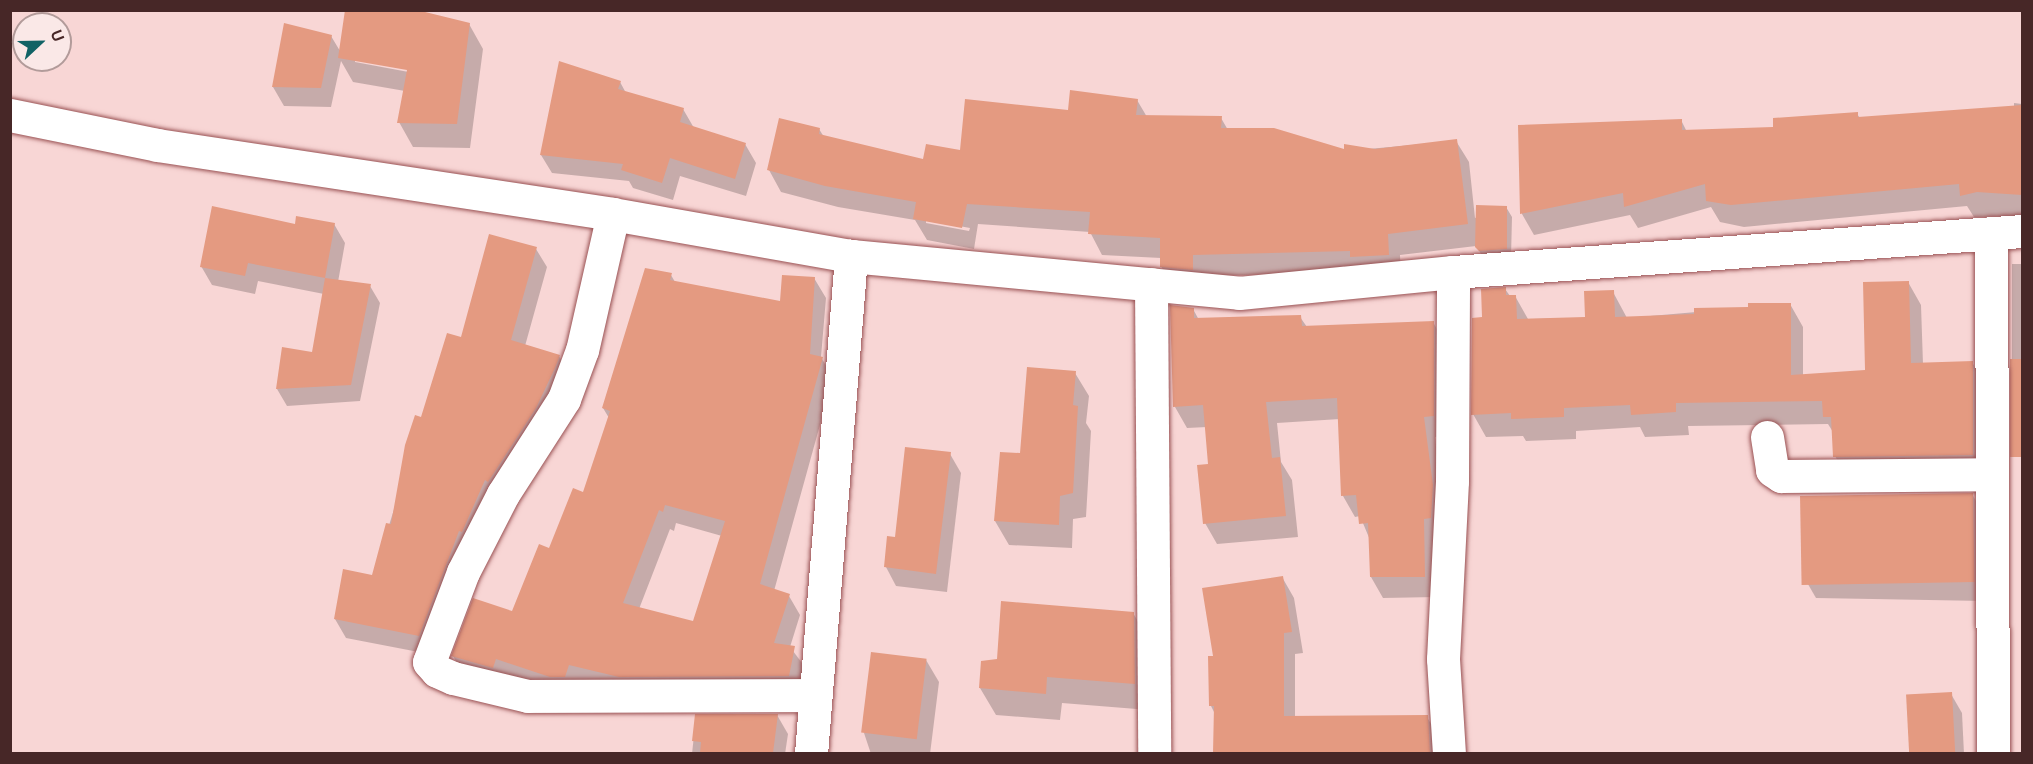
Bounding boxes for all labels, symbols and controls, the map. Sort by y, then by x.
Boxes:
north arrow [12,12,72,72]
text: U [46,27,69,45]

